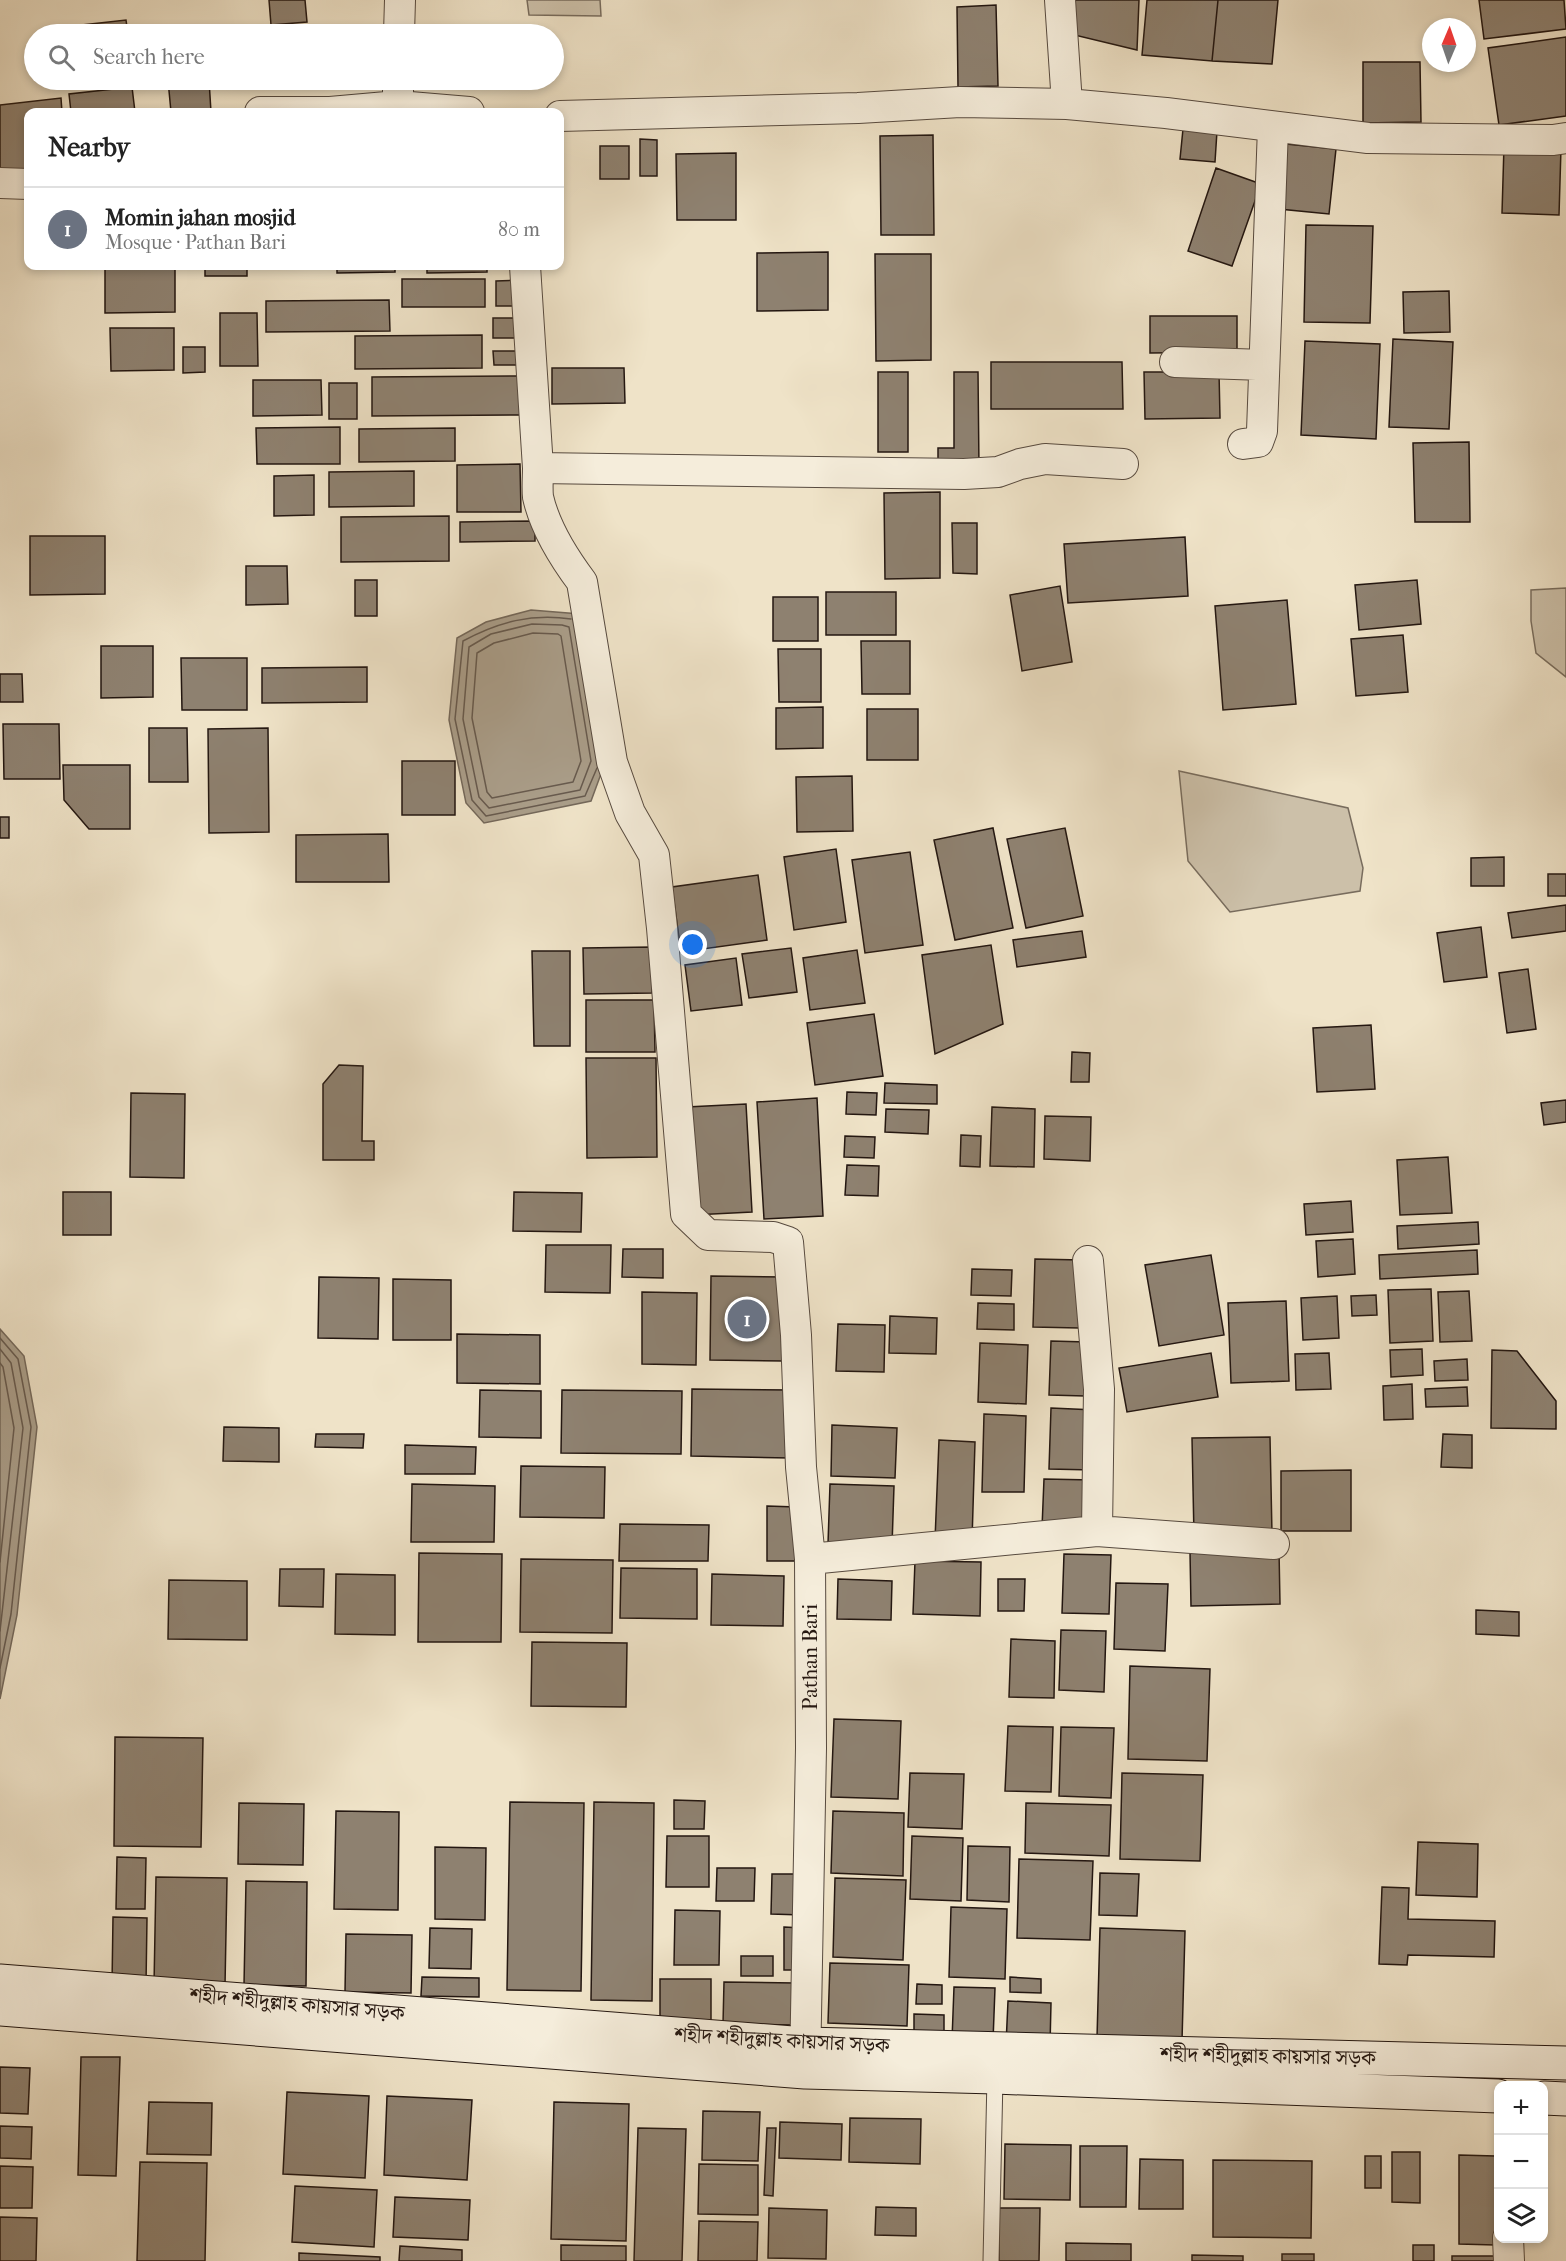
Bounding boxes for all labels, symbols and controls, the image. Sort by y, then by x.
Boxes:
north arrow [1422,18,1476,72]
search box [24,24,564,90]
icon: search [45,41,78,74]
text: Search here [93,44,205,70]
text: Nearby [48,132,130,163]
text: Momin jahan mosjid [105,205,295,231]
text: 1 [64,218,71,241]
text: 80 m [498,218,540,241]
text: Mosque · Pathan Bari [105,231,286,254]
your location [678,930,707,959]
pin: 1 [728,1296,766,1342]
street label: Pathan Bari [798,1604,822,1710]
street label: শহীদ শহীদুল্লাহ কায়সার সড়ক [187,1983,407,2026]
street label: শহীদ শহীদুল্লাহ কায়সার সড়ক [673,2022,892,2058]
street label: শহীদ শহীদুল্লাহ কায়সার সড়ক [1159,2042,1377,2070]
map controls [1494,2081,1548,2243]
button: + [1494,2081,1548,2135]
button: − [1494,2135,1548,2189]
button: layers [1494,2189,1548,2243]

